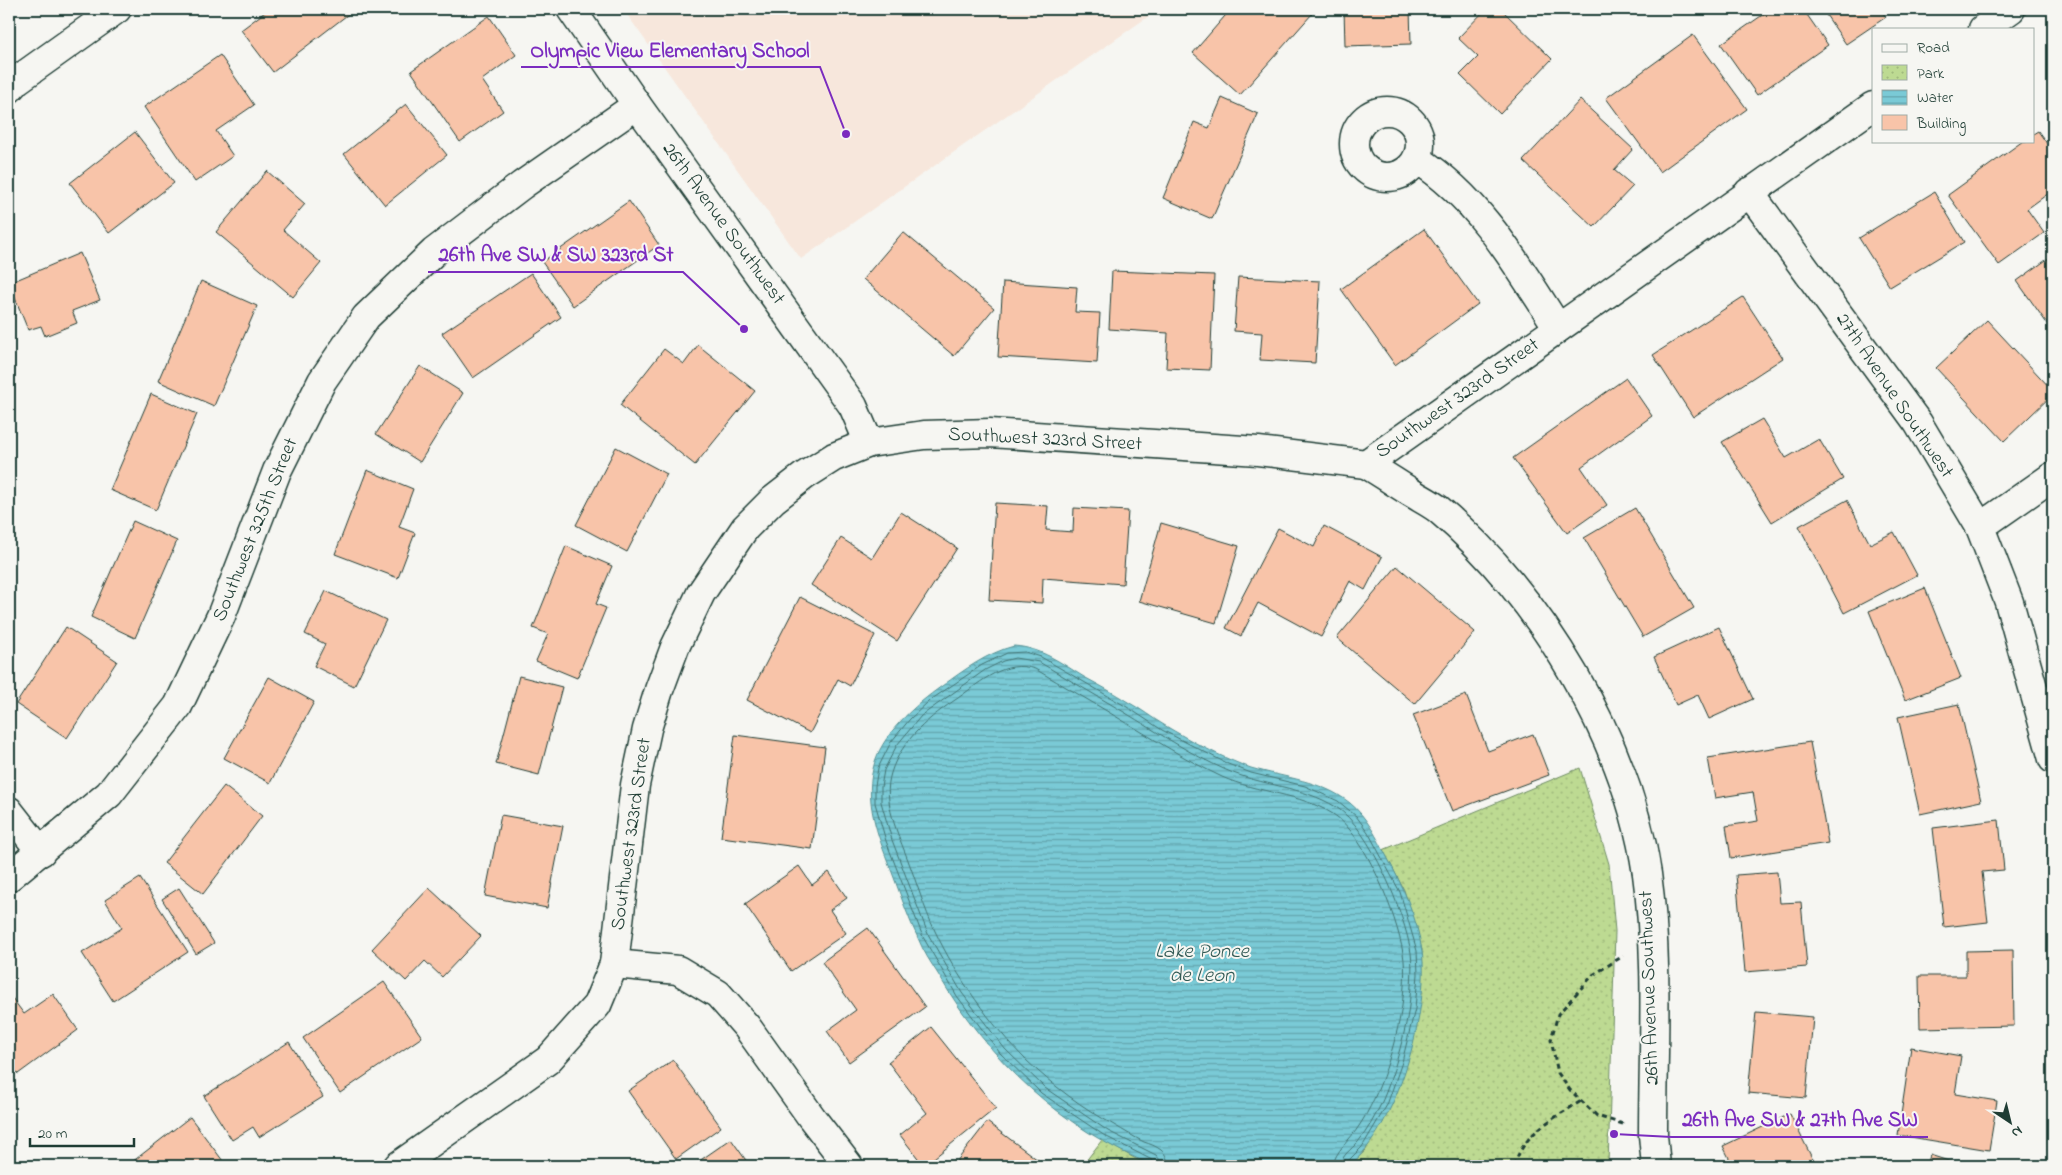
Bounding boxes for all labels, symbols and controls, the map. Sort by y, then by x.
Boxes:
legend [1872,28,2034,142]
callout: Olympic View Elementary School [521,31,820,67]
text: Olympic View Elementary School [530,37,810,69]
text: Road [1917,37,1950,59]
text: Park [1917,63,1945,85]
text: Water [1917,87,1953,109]
text: Building [1916,113,1966,136]
street label: 26th Avenue Southwest [654,137,792,311]
callout: 26th Ave SW & SW 323rd St [428,236,683,272]
text: 26th Ave SW & SW 323rd St [437,241,674,271]
street label: 27th Avenue Southwest [1828,307,1960,485]
street label: Southwest 323rd Street [1370,331,1546,467]
street label: Southwest 323rd Street [947,420,1143,460]
street label: Southwest 325th Street [206,433,306,626]
street label: Southwest 323rd Street [604,736,660,932]
street label: 26th Avenue Southwest [1632,890,1668,1086]
water label: Lake Ponce de Leon [1155,937,1251,991]
north arrow [1984,1098,2034,1148]
callout: 26th Ave SW & 27th Ave SW [1672,1101,1928,1137]
text: 26th Ave SW & 27th Ave SW [1681,1106,1918,1136]
scale bar [30,1115,134,1147]
text: N [2007,1120,2026,1143]
text: 20 m [38,1123,68,1145]

